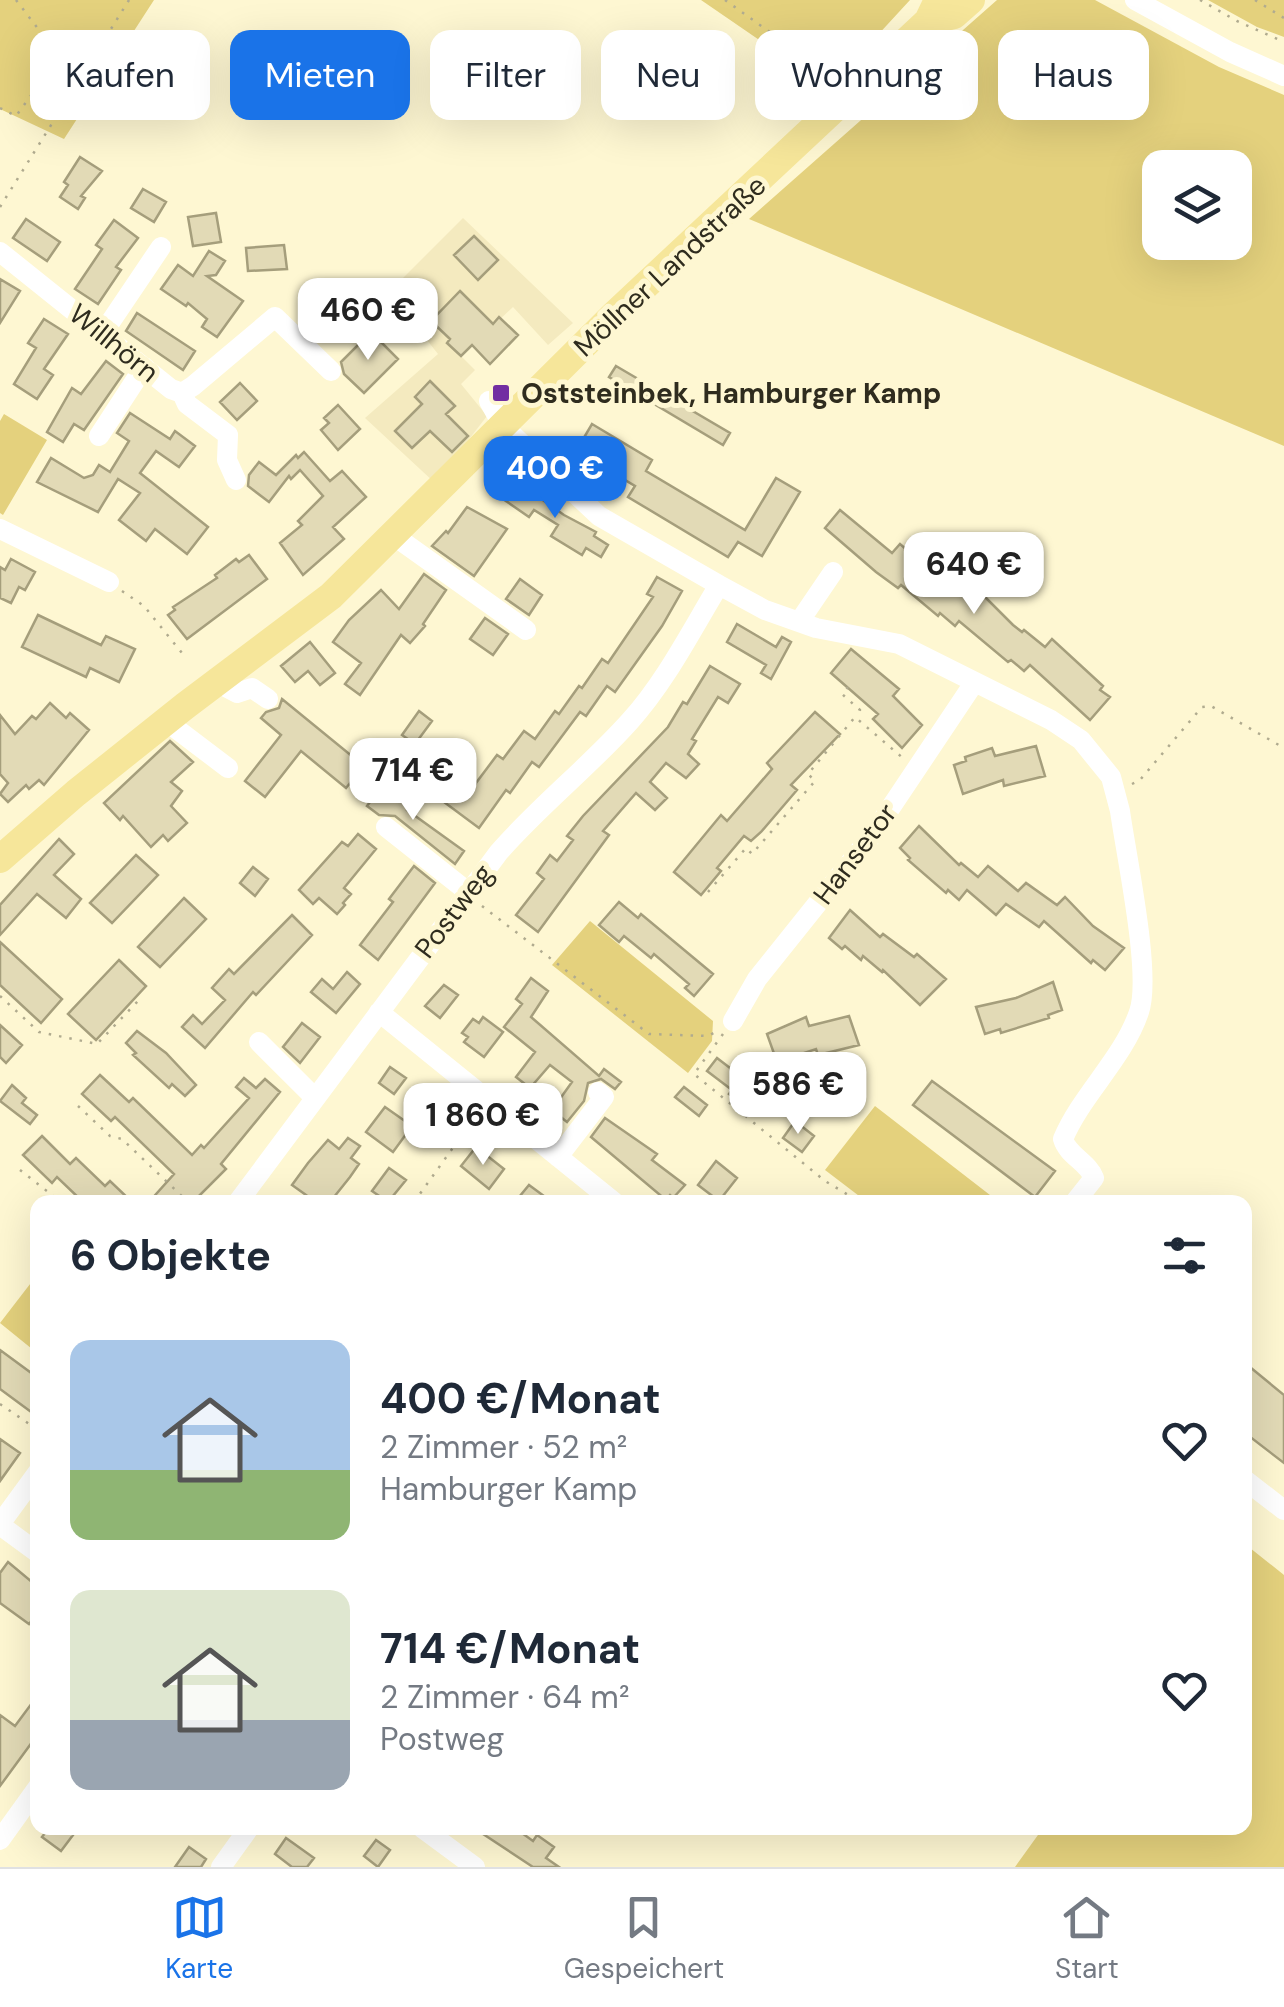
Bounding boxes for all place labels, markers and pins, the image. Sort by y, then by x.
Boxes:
pin: 460 € [298,278,438,363]
place label: Oststeinbek, Hamburger Kamp [521,375,941,412]
marker: Oststeinbek, Hamburger Kamp [490,382,512,404]
pin: 400 € [485,436,625,521]
pin: 640 € [904,532,1044,617]
pin: 714 € [343,738,483,823]
pin: 586 € [728,1052,868,1137]
pin: 1 860 € [391,1083,575,1168]

